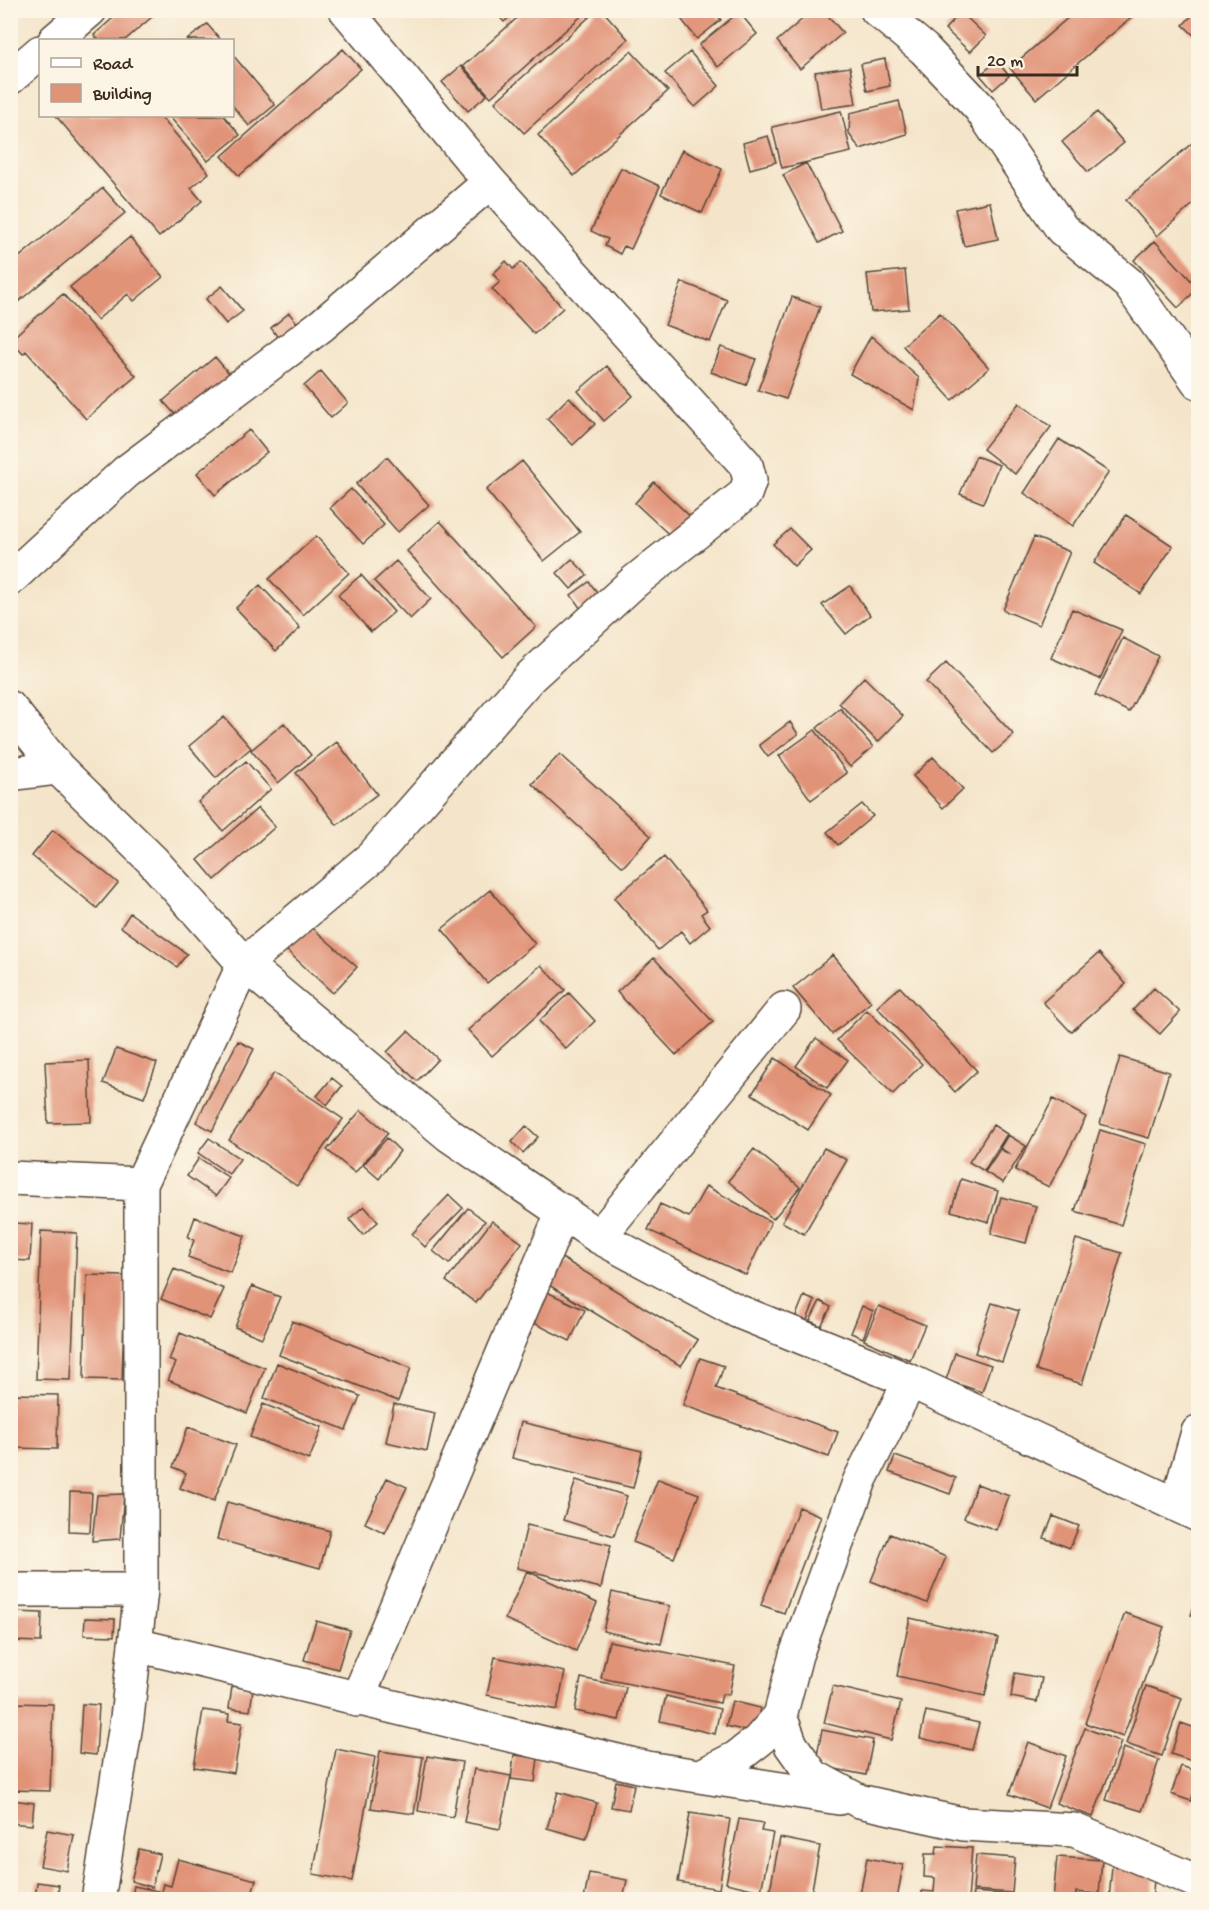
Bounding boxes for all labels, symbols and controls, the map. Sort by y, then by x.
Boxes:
legend [39,39,234,117]
scale bar [978,39,1077,77]
text: 20 m [987,52,1023,73]
text: Road [93,55,134,76]
text: Building [92,85,152,106]

